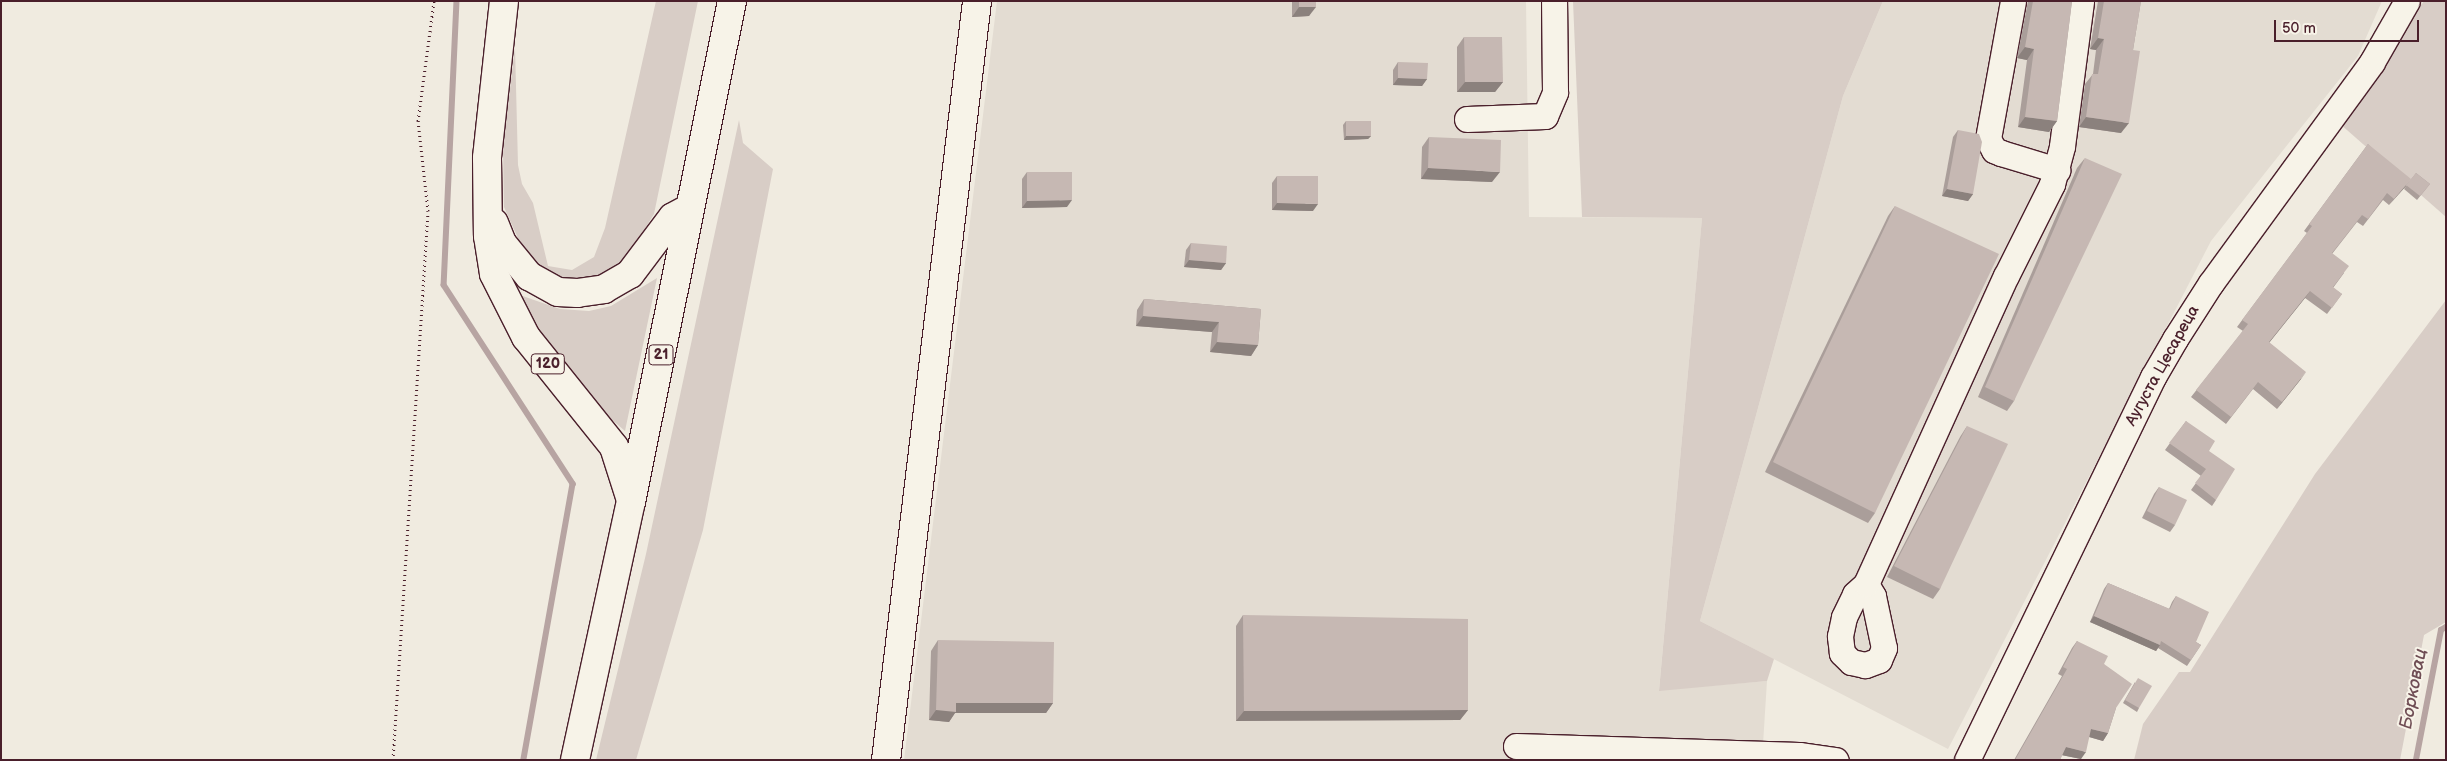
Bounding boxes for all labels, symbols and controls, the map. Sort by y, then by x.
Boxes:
scale bar [2277,10,2422,42]
text: 50 m [2282,19,2316,38]
street label: Аугуста Цесареца [2122,302,2204,430]
road number: 21 [648,342,674,368]
road number: 120 [530,352,566,376]
water label: Борковац [2396,647,2432,731]

